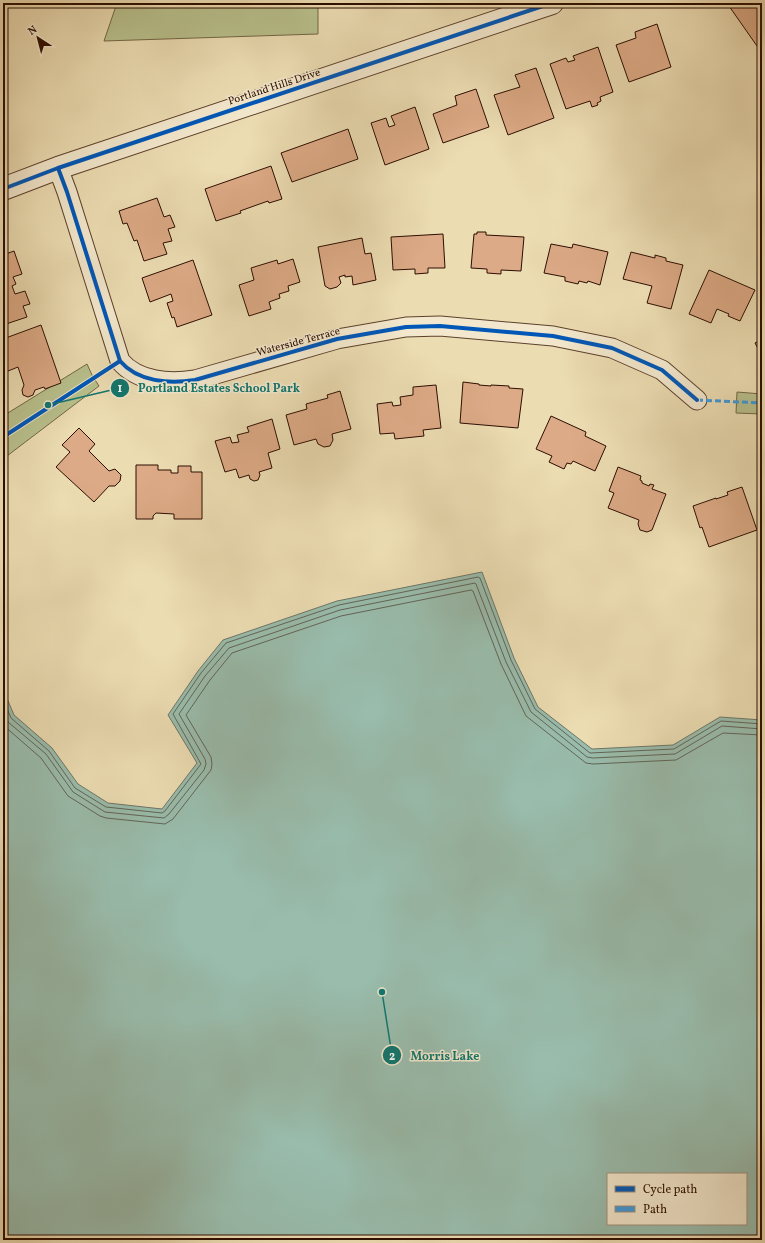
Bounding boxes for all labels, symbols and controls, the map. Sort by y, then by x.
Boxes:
north arrow [18,18,58,58]
text: N [25,23,41,40]
street label: Portland Hills Drive [226,65,323,109]
street label: Waterside Terrace [255,324,342,361]
callout: Portland Estates School Park [110,376,308,400]
text: 1 [118,381,123,397]
text: Portland Estates School Park [138,381,301,397]
callout: Morris Lake [382,1043,487,1067]
text: 2 [389,1049,395,1065]
text: Morris Lake [411,1049,479,1065]
legend [607,1173,747,1225]
text: Cycle path [643,1182,698,1198]
text: Path [643,1202,667,1218]

